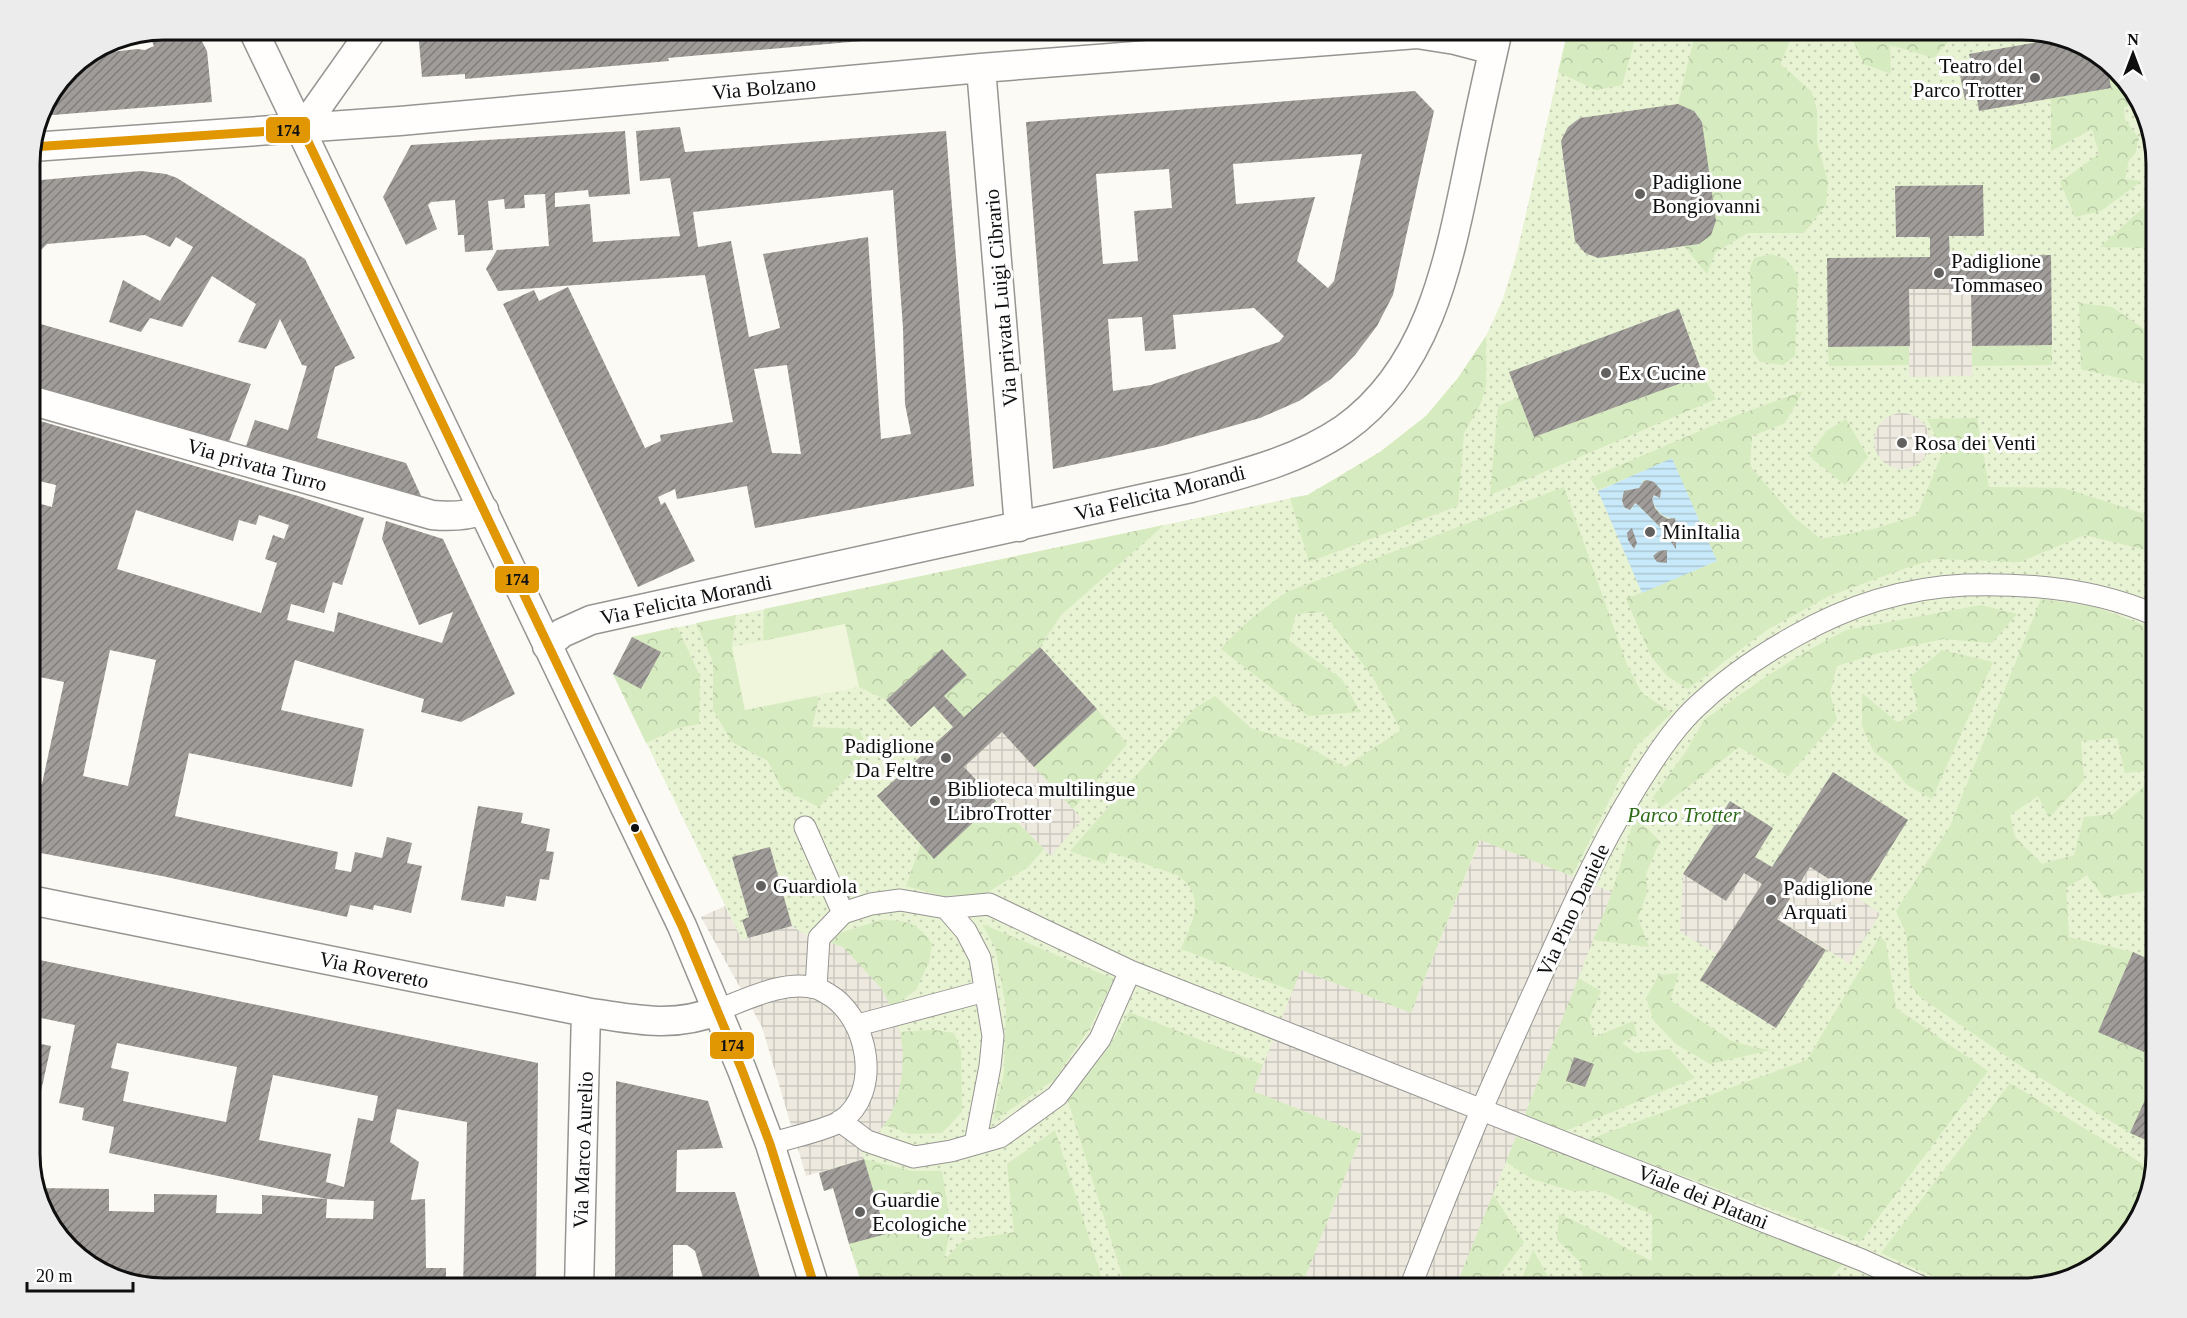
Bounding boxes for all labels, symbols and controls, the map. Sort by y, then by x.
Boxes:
north arrow [2103,24,2163,84]
text: N [2127,31,2139,48]
place label: Teatro del Parco Trotter [1913,54,2023,102]
marker: Teatro del Parco Trotter [2028,71,2042,85]
street label: Via Bolzano [711,72,817,104]
line badge: 174 [265,116,311,144]
text: 174 [276,122,300,139]
place label: Padiglione Bongiovanni [1652,170,1761,218]
marker: Padiglione Bongiovanni [1633,187,1647,201]
street label: Via privata Luigi Cibrario [980,188,1022,408]
place label: Padiglione Tommaseo [1951,249,2043,297]
marker: Padiglione Tommaseo [1932,266,1946,280]
place label: Ex Cucine [1618,361,1706,385]
marker: Ex Cucine [1599,366,1613,380]
place label: Rosa dei Venti [1914,431,2036,455]
street label: Via privata Turro [184,434,330,496]
marker: Rosa dei Venti [1895,436,1909,450]
street label: Via Felicita Morandi [1072,460,1248,526]
place label: MinItalia [1662,520,1741,544]
marker: MinItalia [1643,525,1657,539]
line badge: 174 [494,565,540,594]
street label: Via Felicita Morandi [598,570,774,630]
text: 174 [505,571,529,588]
place label: Padiglione Da Feltre [844,734,934,782]
marker: Padiglione Da Feltre [939,751,953,765]
place label: Biblioteca multilingue LibroTrotter [947,777,1135,825]
marker: Biblioteca multilingue LibroTrotter [928,794,942,808]
park label: Parco Trotter [1626,803,1742,827]
unlabelled marker [629,822,641,834]
street label: Via Pino Daniele [1532,840,1614,980]
place label: Guardiola [773,874,858,898]
place label: Padiglione Arquati [1783,876,1873,924]
marker: Guardiola [754,879,768,893]
marker: Padiglione Arquati [1764,893,1778,907]
street label: Via Rovereto [317,947,431,993]
line badge: 174 [709,1031,755,1060]
text: 174 [720,1037,744,1054]
street label: Via Marco Aurelio [568,1071,598,1229]
street label: Viale dei Platani [1634,1160,1772,1234]
place label: Guardie Ecologiche [872,1188,966,1236]
marker: Guardie Ecologiche [853,1205,867,1219]
scale bar [27,1255,134,1293]
text: 20 m [36,1266,73,1286]

